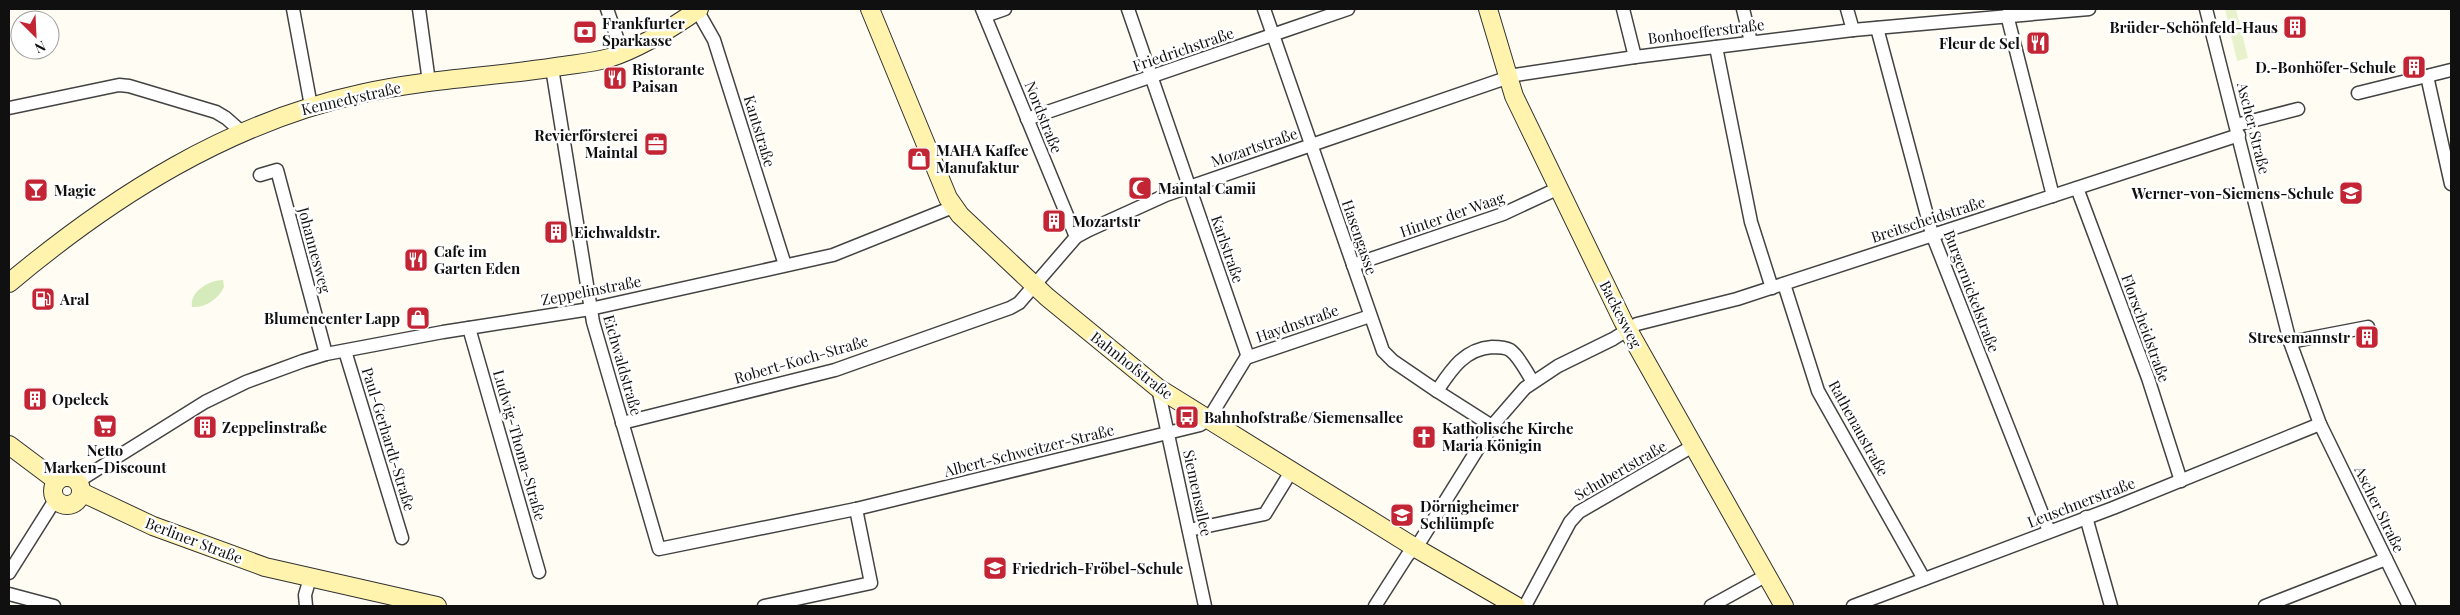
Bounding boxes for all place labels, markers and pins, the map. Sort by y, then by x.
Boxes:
place label: Frankfurter Sparkasse [602,13,685,50]
building icon: Brüder-Schönfeld-Haus [2282,14,2308,40]
place label: Brüder-Schönfeld-Haus [2110,17,2278,37]
bank icon: Frankfurter Sparkasse [572,19,598,45]
restaurant icon: Fleur de Sel [2025,30,2051,56]
place label: Fleur de Sel [1939,33,2020,53]
building icon: D.-Bonhöfer-Schule [2401,54,2427,80]
place label: D.-Bonhöfer-Schule [2255,57,2396,77]
place label: Ristorante Paisan [632,59,705,96]
restaurant icon: Ristorante Paisan [602,65,628,91]
place label: Revierförsterei Maintal [534,125,638,162]
office icon: Revierförsterei Maintal [643,131,669,157]
place label: MAHA Kaffee Manufaktur [936,140,1029,177]
shop icon: MAHA Kaffee Manufaktur [906,146,932,172]
mosque icon: Maintal Camii [1127,175,1153,201]
bar icon: Magic [23,177,49,203]
place label: Maintal Camii [1158,178,1256,198]
place label: Magic [54,180,97,200]
school or university icon: Werner-von-Siemens-Schule [2338,180,2364,206]
place label: Werner-von-Siemens-Schule [2130,183,2334,203]
building icon: Mozartstr [1041,208,1067,234]
place label: Mozartstr [1072,211,1140,231]
building icon: Eichwaldstr. [543,219,569,245]
place label: Eichwaldstr. [574,222,660,242]
place label: Cafe im Garten Eden [434,241,521,278]
restaurant icon: Cafe im Garten Eden [403,247,429,273]
fuel station icon: Aral [30,286,56,312]
place label: Aral [59,289,90,309]
shop icon: Blumencenter Lapp [405,305,431,331]
place label: Blumencenter Lapp [264,308,400,328]
building icon: Stresemannstr [2354,324,2380,350]
place label: Stresemannstr [2248,327,2350,347]
building icon: Opeleck [22,386,48,412]
place label: Opeleck [52,389,109,409]
bus stop icon: Bahnhofstraße/Siemensallee [1174,404,1200,430]
place label: Bahnhofstraße/Siemensallee [1204,407,1404,427]
supermarket icon: Netto Marken-Discount [92,413,118,439]
building icon: Zeppelinstraße [192,414,218,440]
place label: Zeppelinstraße [222,417,328,437]
place label: Katholische Kirche Maria Königin [1442,418,1574,455]
church icon: Katholische Kirche Maria Königin [1411,424,1437,450]
place label: Netto Marken-Discount [43,440,167,477]
place label: Dörnigheimer Schlümpfe [1420,496,1519,533]
school or university icon: Dörnigheimer Schlümpfe [1389,502,1415,528]
school or university icon: Friedrich-Fröbel-Schule [982,555,1008,581]
place label: Friedrich-Fröbel-Schule [1012,558,1184,578]

